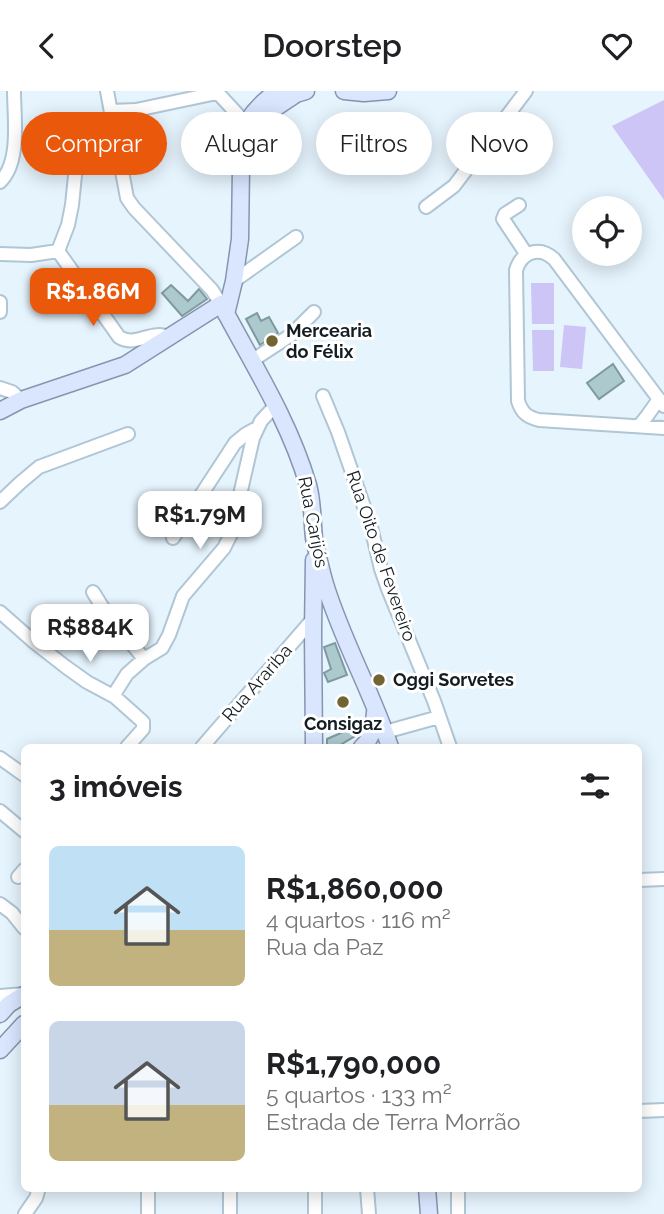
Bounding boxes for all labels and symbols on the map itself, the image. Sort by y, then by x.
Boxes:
pin: R$1.86M [28,268,158,328]
place label: Mercearia do Félix [286,320,372,362]
marker: Mercearia do Félix [264,333,280,349]
street label: Rua Oito de Fevereiro [342,468,421,644]
street label: Rua Carijós [294,474,333,570]
pin: R$1.79M [135,491,265,551]
pin: R$884K [33,605,147,664]
street label: Rua Arariba [217,640,296,726]
place label: Oggi Sorvetes [393,669,514,690]
marker: Oggi Sorvetes [371,672,387,688]
marker: Consigaz [335,694,351,710]
place label: Consigaz [304,713,382,734]

